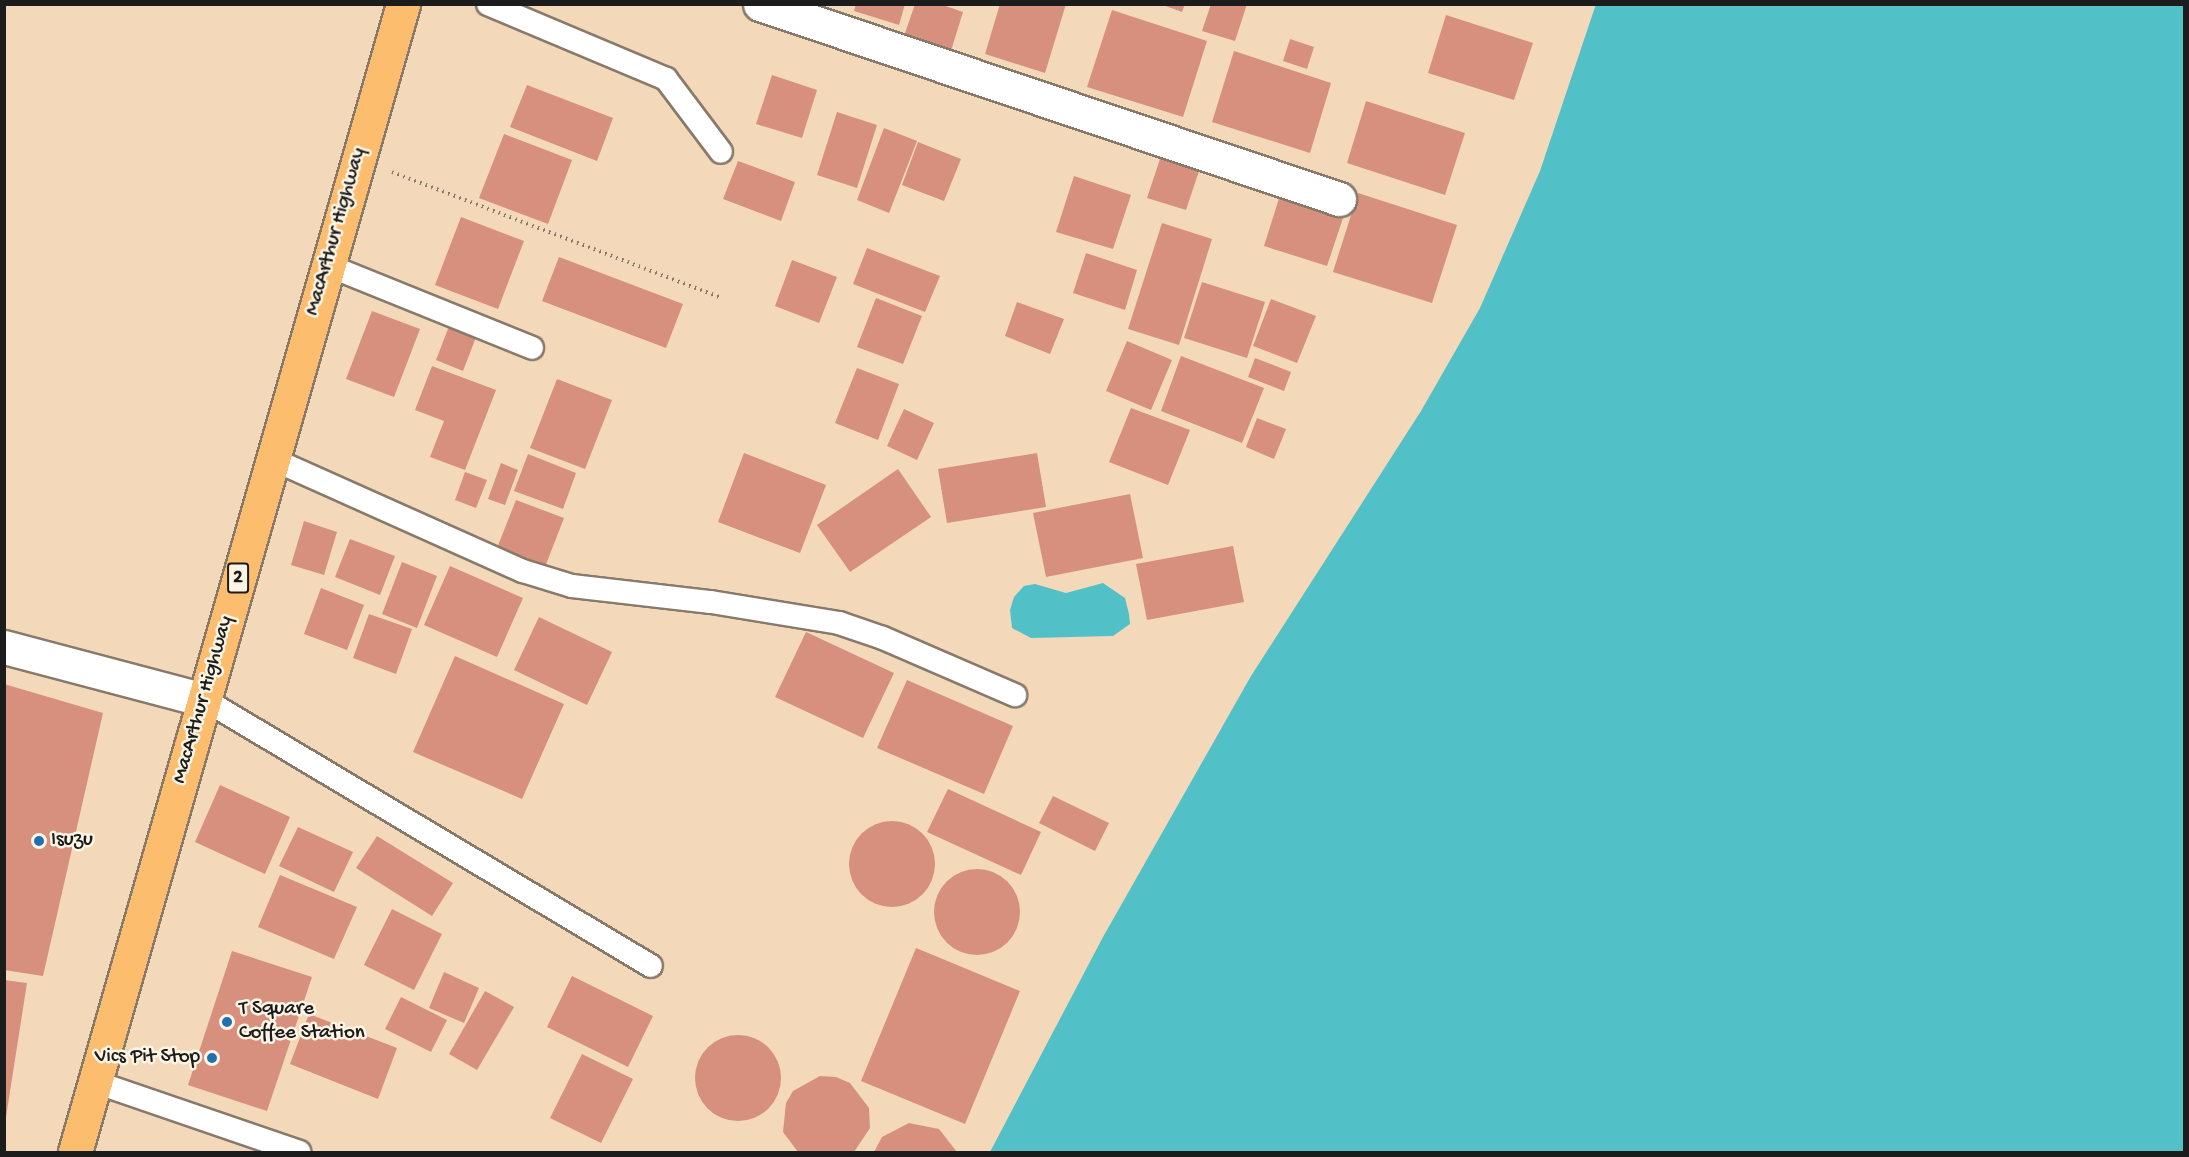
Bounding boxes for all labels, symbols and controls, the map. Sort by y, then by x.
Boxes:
street label: MacArthur Highway [301,145,373,319]
road number: 2 [226,561,250,595]
street label: MacArthur Highway [168,613,240,787]
place label: Isuzu [51,828,93,854]
marker: Isuzu [32,834,46,848]
place label: T Square Coffee Station [239,997,365,1047]
marker: T Square Coffee Station [220,1015,234,1029]
place label: Vics Pit Stop [95,1045,200,1071]
marker: Vics Pit Stop [205,1051,219,1065]

